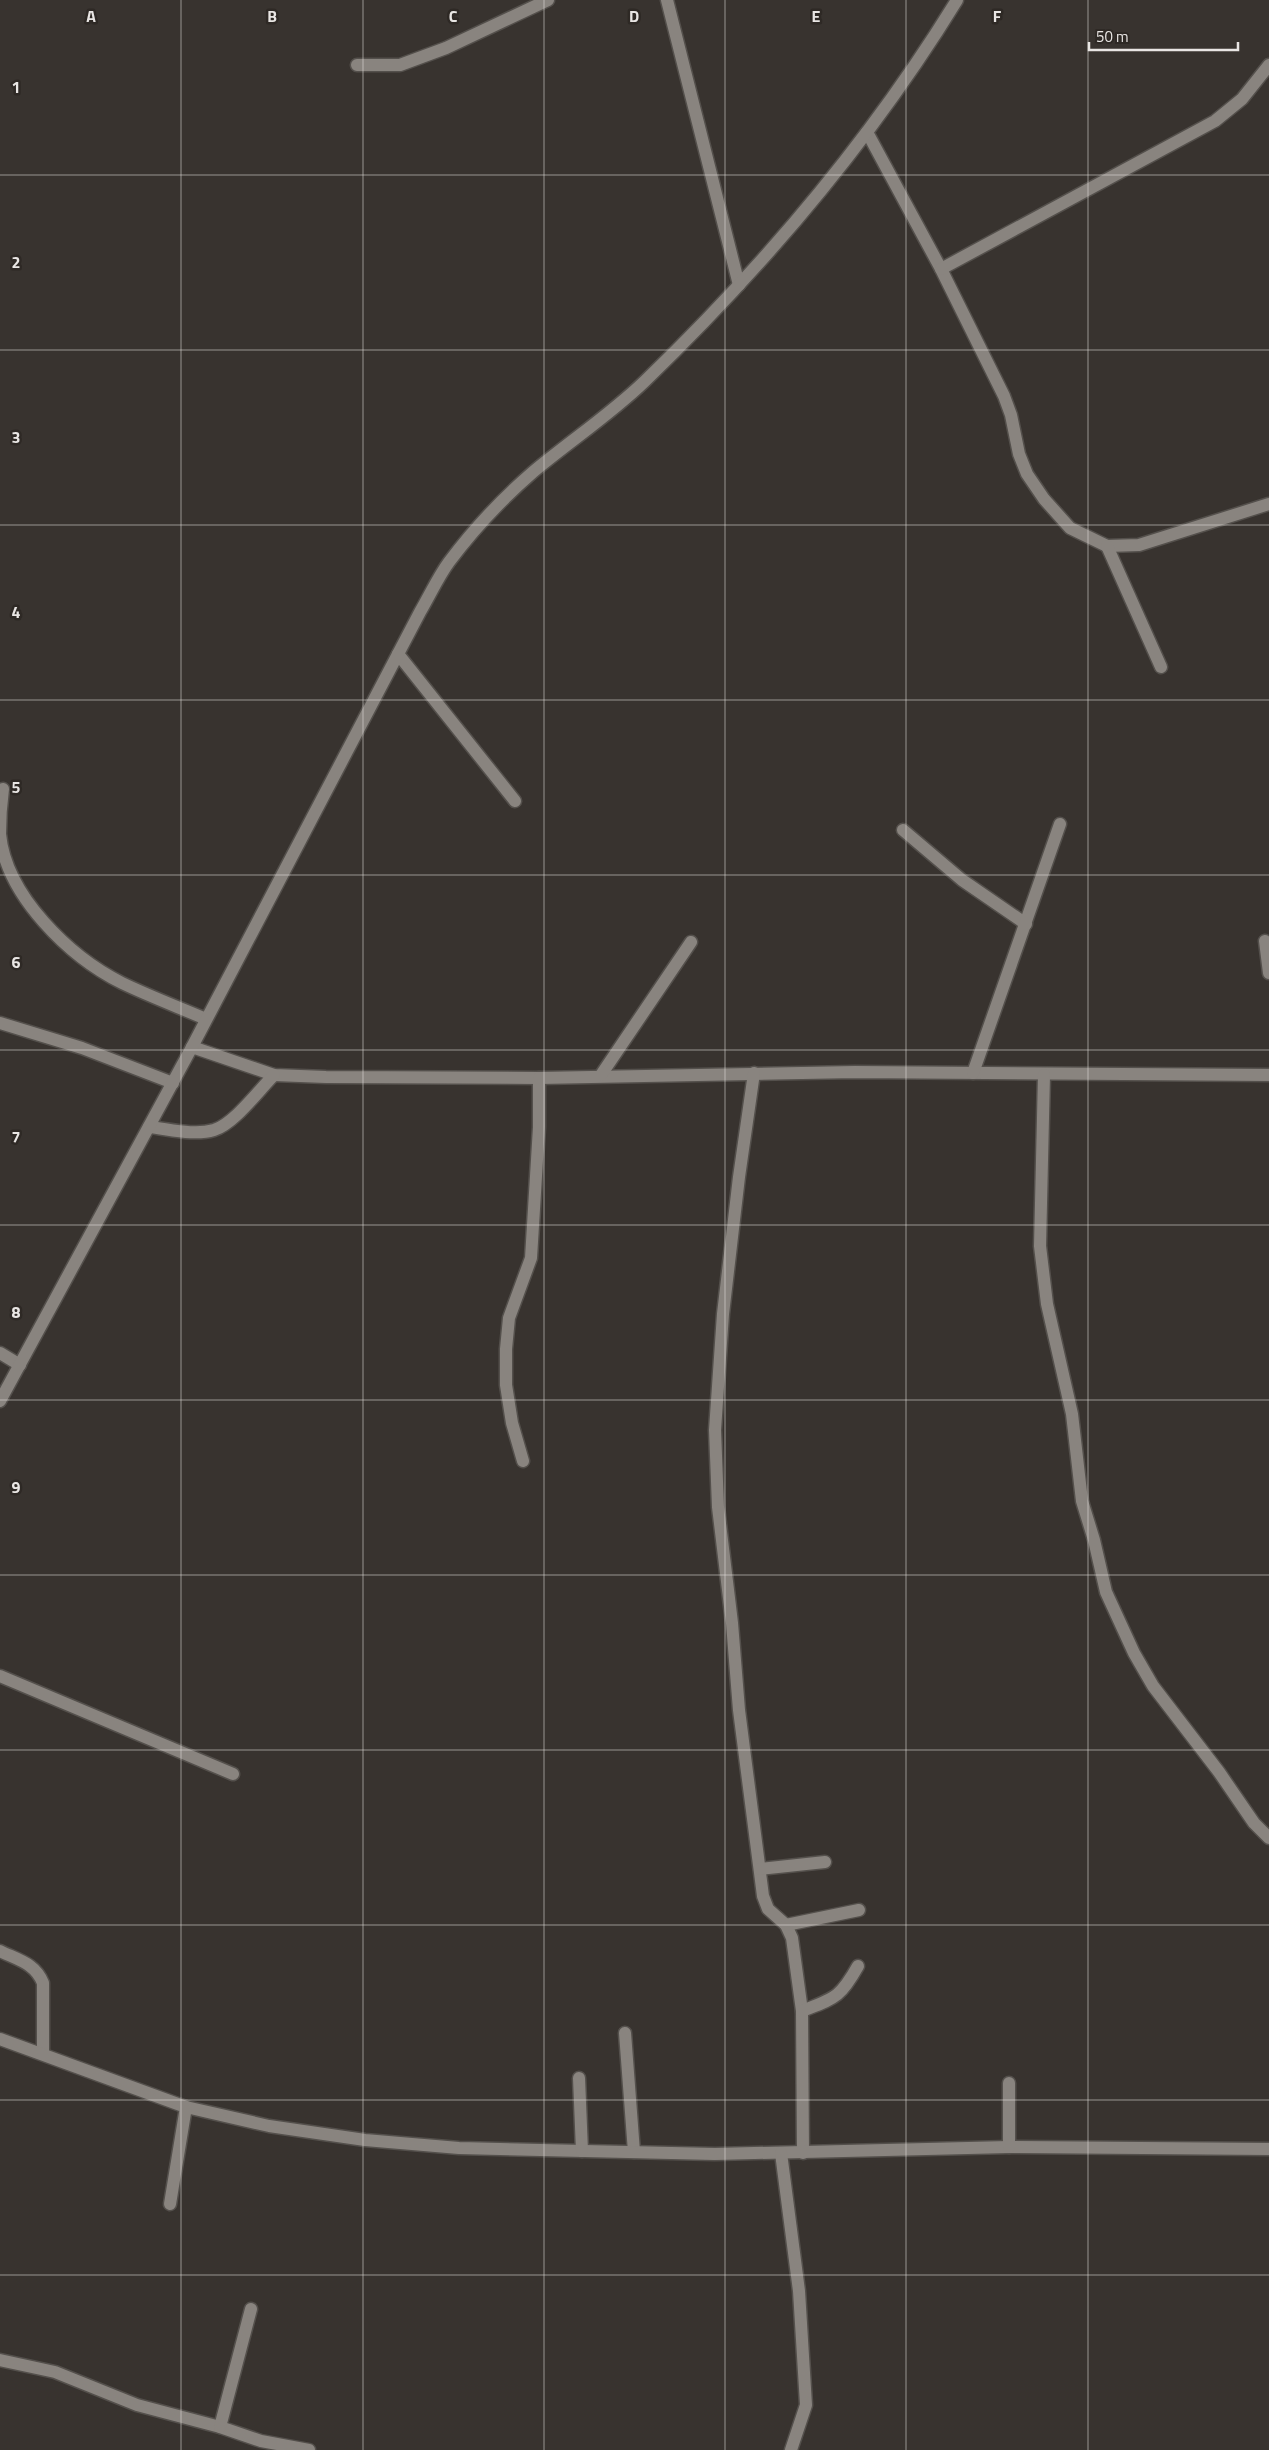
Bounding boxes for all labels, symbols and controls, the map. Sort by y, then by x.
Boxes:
text: A [86,4,96,28]
text: B [267,4,277,28]
text: C [449,4,458,28]
text: D [629,4,639,28]
text: E [812,4,821,28]
text: F [993,4,1002,28]
scale bar [1089,20,1238,52]
text: 50 m [1096,25,1129,48]
text: 1 [12,75,20,99]
text: 2 [12,250,20,274]
text: 3 [12,425,20,449]
text: 4 [12,600,21,624]
text: 5 [12,775,21,799]
text: 6 [12,950,21,974]
text: 7 [12,1125,20,1149]
text: 8 [12,1300,21,1324]
text: 9 [12,1475,21,1499]

